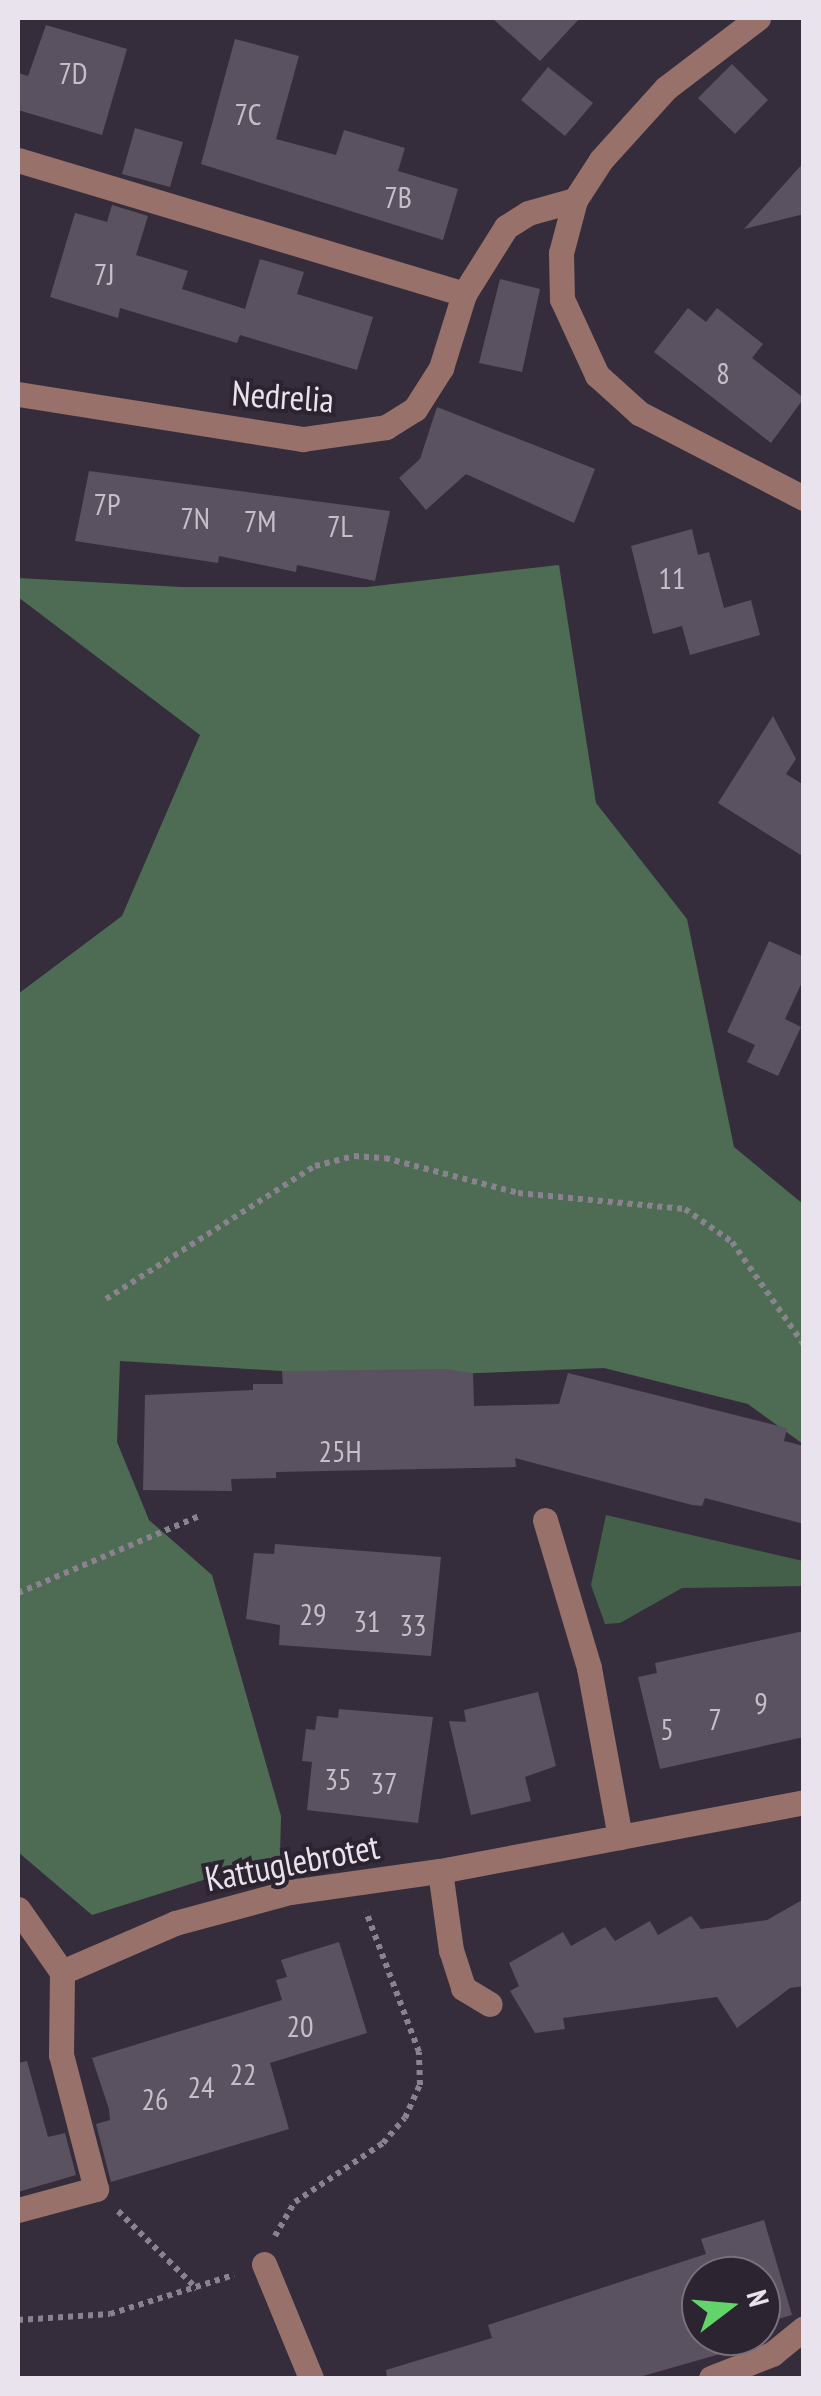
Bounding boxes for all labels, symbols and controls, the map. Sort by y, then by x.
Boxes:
house number: 7D [58,55,88,91]
house number: 7C [235,96,261,132]
house number: 7B [384,179,412,215]
house number: 7J [94,256,114,292]
house number: 8 [716,355,730,391]
street label: Nedrelia [231,371,335,421]
house number: 7P [93,486,121,522]
house number: 7N [180,500,210,536]
house number: 7M [244,503,276,539]
house number: 7L [327,508,353,544]
house number: 11 [659,560,685,596]
house number: 25H [318,1433,362,1469]
house number: 29 [300,1596,326,1632]
house number: 31 [354,1603,380,1639]
house number: 33 [400,1607,426,1643]
house number: 9 [754,1685,768,1721]
house number: 7 [708,1701,722,1737]
house number: 5 [660,1711,674,1747]
house number: 35 [325,1761,351,1797]
house number: 37 [371,1765,397,1801]
street label: Kattuglebrotet [202,1825,382,1899]
house number: 20 [287,2008,313,2044]
house number: 22 [230,2056,256,2092]
house number: 24 [188,2069,214,2105]
house number: 26 [142,2081,168,2117]
north arrow [681,2256,781,2356]
text: N [739,2286,778,2311]

